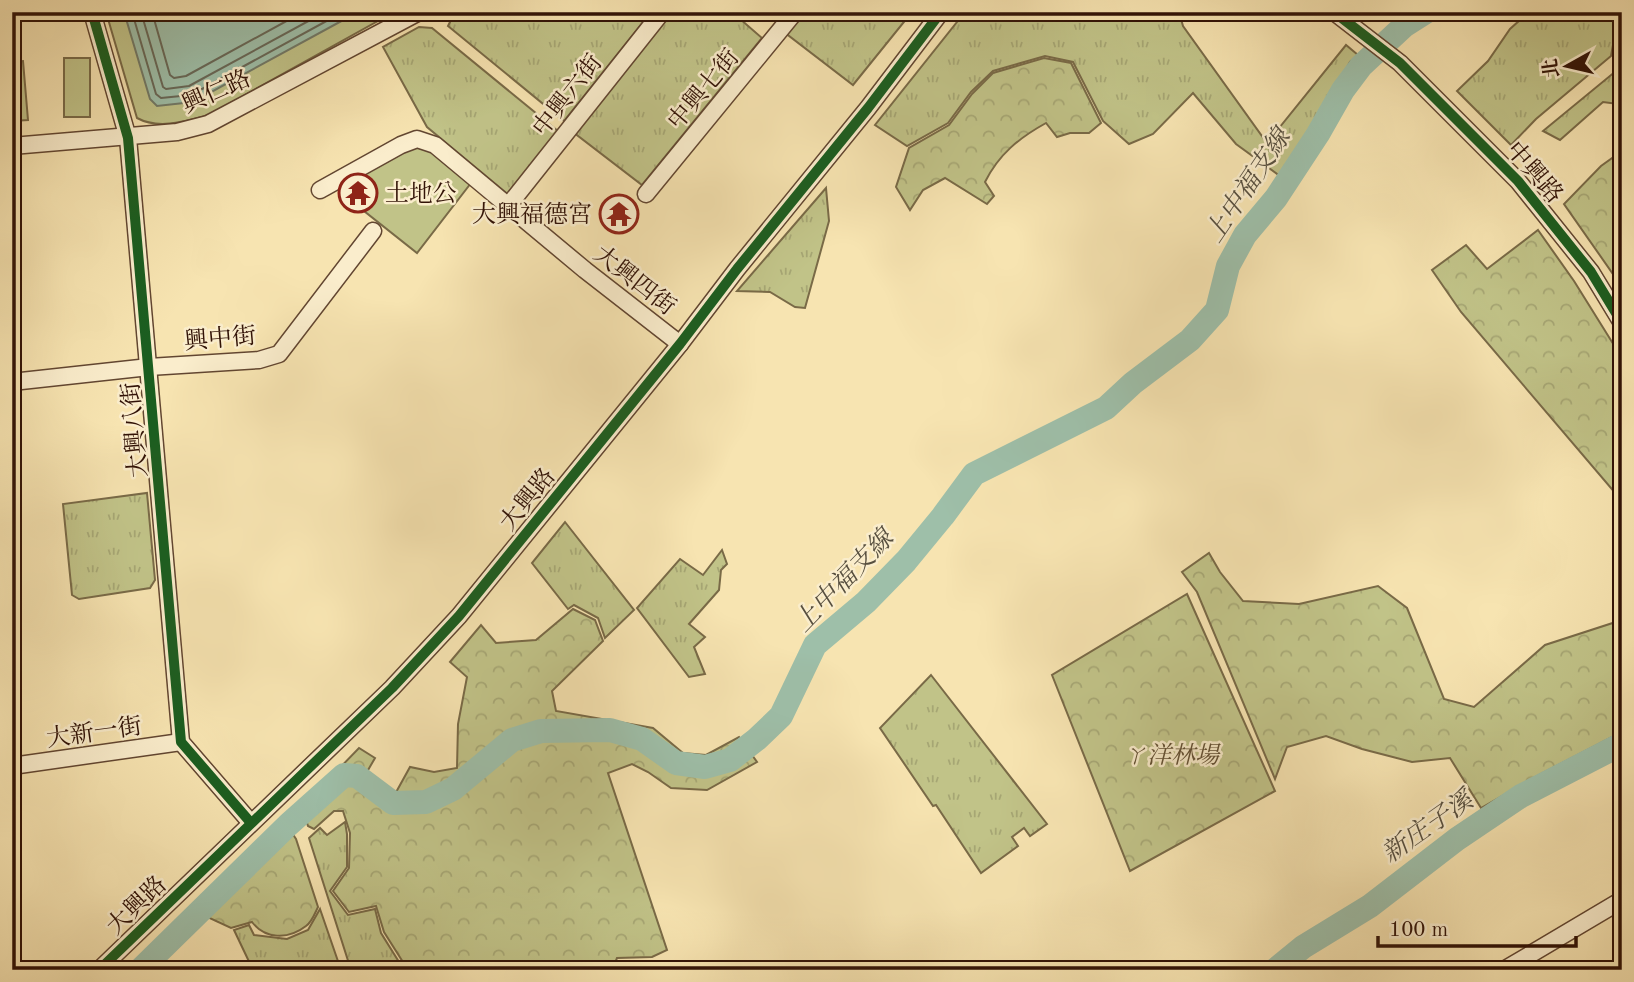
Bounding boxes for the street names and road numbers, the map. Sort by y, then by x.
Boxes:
street label: 中興七街 [662,44,745,135]
street label: 中興六街 [527,49,608,141]
street label: 興仁路 [178,64,255,118]
street label: 中興路 [1501,136,1568,208]
street label: 大興四街 [589,240,681,321]
street label: 興中街 [183,322,257,355]
street label: 大興八街 [117,381,152,479]
street label: 大興路 [494,463,561,536]
street label: 大新一街 [45,712,143,753]
street label: 大興路 [101,871,172,940]

